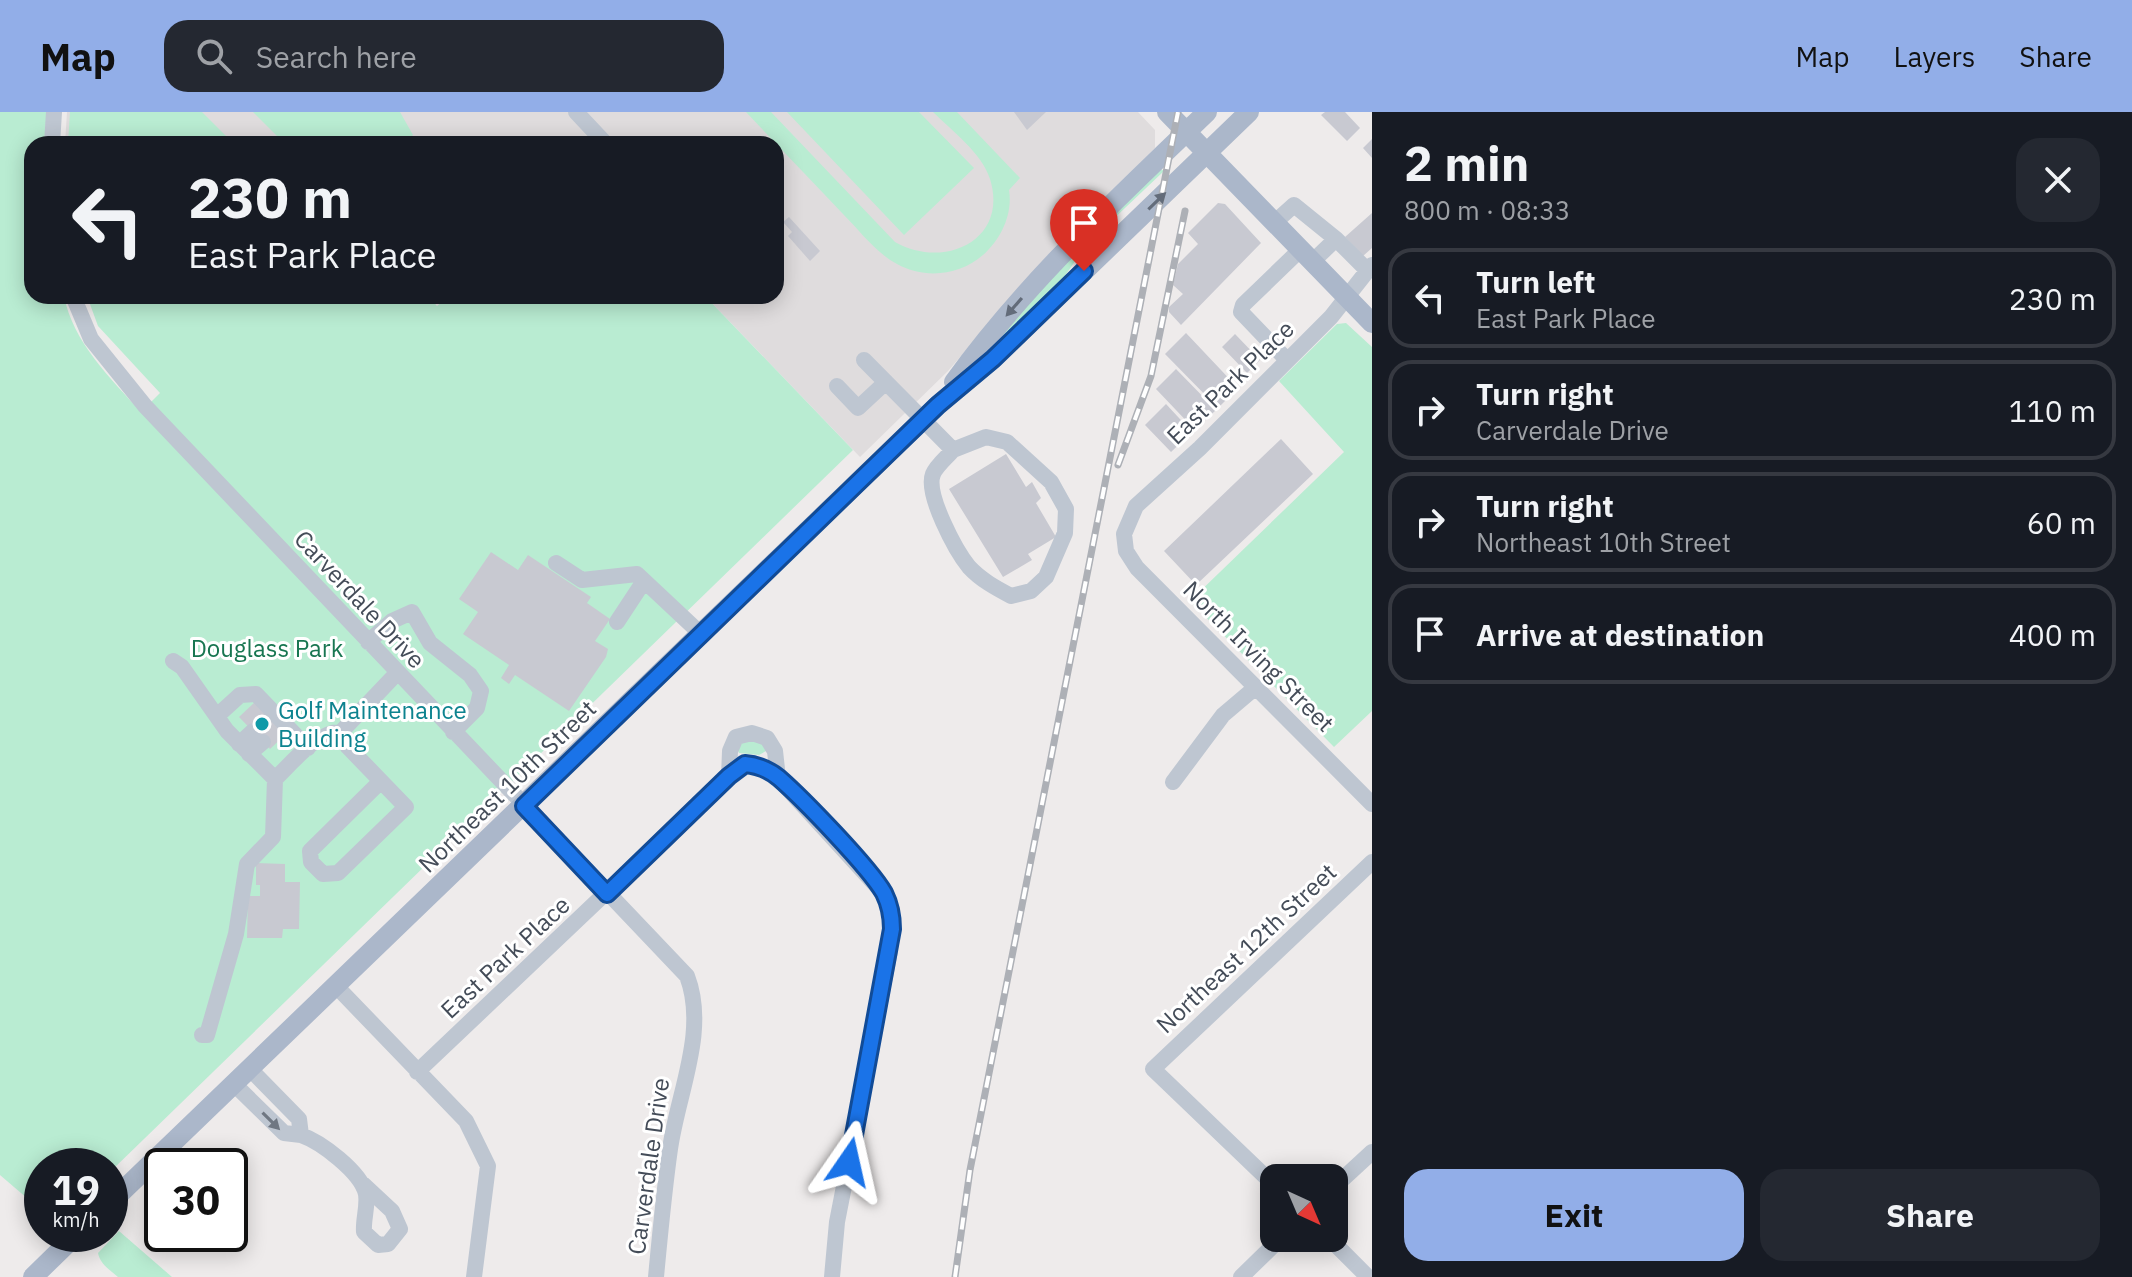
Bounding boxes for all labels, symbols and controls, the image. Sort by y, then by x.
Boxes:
search box [164,20,724,92]
text: Map [40,32,116,81]
icon: search [192,34,236,78]
text: Search here [256,37,417,76]
text: Map [1795,38,1849,75]
text: Layers [1893,38,1975,75]
text: Share [2019,38,2092,75]
text: 2 min [1404,132,1529,194]
button: close [2016,138,2100,222]
text: 230 m [188,161,352,233]
icon: left [56,168,160,272]
pin [1050,189,1118,271]
one-way arrow [1147,192,1166,211]
text: 800 m · 08:33 [1404,193,1570,227]
icon: arrive [1062,201,1106,245]
text: East Park Place [188,231,436,278]
text: Turn left [1476,262,1595,301]
icon: left [1408,276,1452,320]
text: 230 m [2009,279,2096,318]
one-way arrow [1006,297,1023,317]
text: East Park Place [1476,301,1655,335]
street label: East Park Place [1159,313,1301,451]
text: Turn right [1476,374,1614,413]
icon: right [1408,388,1452,432]
text: 110 m [2009,391,2096,430]
text: Carverdale Drive [1476,413,1669,447]
text: Turn right [1476,486,1614,525]
icon: right [1408,500,1452,544]
text: 60 m [2027,503,2096,542]
street label: Carverdale Drive [288,523,432,675]
text: Northeast 10th Street [1476,525,1731,559]
street label: North Irving Street [1177,574,1341,738]
icon: arrive [1408,612,1452,656]
text: Arrive at destination [1476,615,1764,654]
text: 400 m [2009,615,2096,654]
park label: Douglass Park [191,632,344,664]
street label: Northeast 10th Street [411,693,603,879]
place label: Golf Maintenance Building [278,694,467,754]
marker: Golf Maintenance Building [253,715,271,733]
street label: Northeast 12th Street [1149,856,1343,1040]
street label: East Park Place [434,889,576,1025]
street label: Carverdale Drive [620,1076,676,1256]
one-way arrow [261,1111,280,1130]
position arrow [807,1120,891,1204]
speed limit sign: 30 [144,1148,248,1252]
text: 19 [52,1164,100,1216]
north arrow [1260,1164,1348,1252]
map controls [1260,1164,1348,1252]
button: Exit [1404,1169,1744,1261]
button: Share [1760,1169,2100,1261]
text: km/h [52,1206,100,1233]

